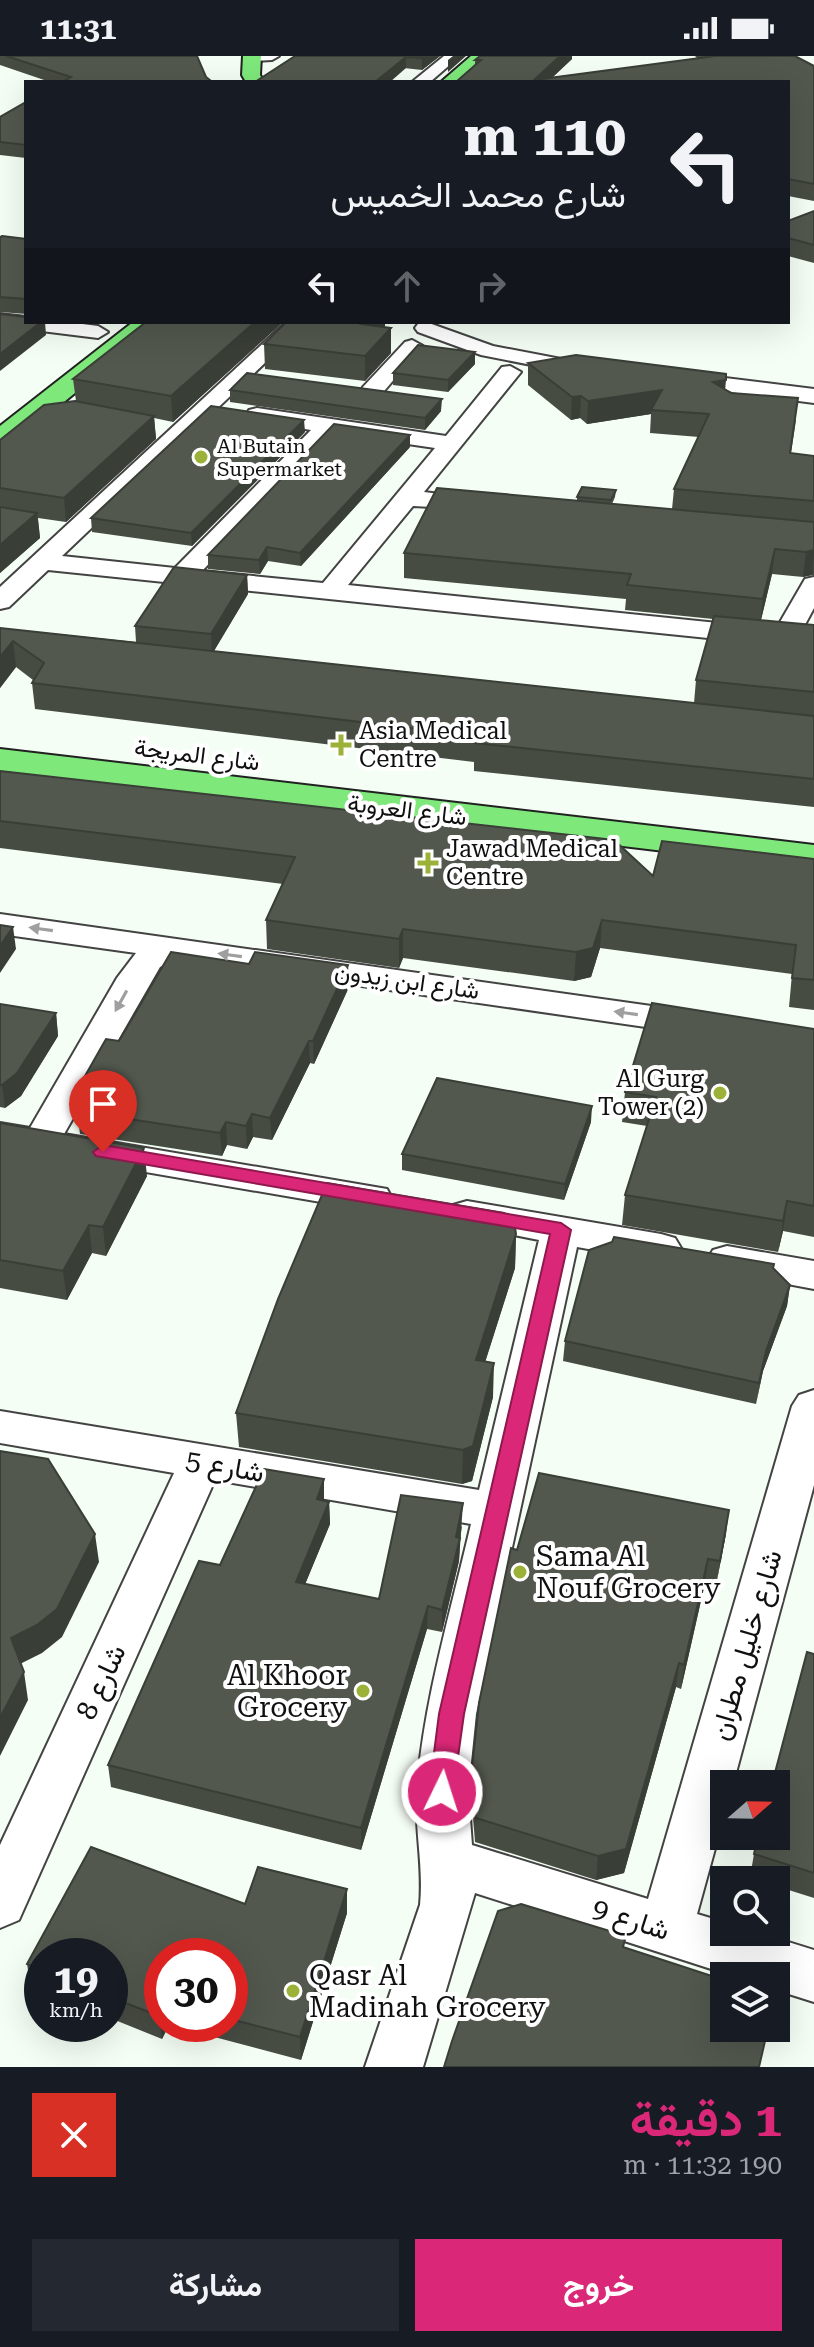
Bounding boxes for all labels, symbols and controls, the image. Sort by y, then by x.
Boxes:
text: 11:31 [40,11,117,46]
text: 110 m [464,103,626,169]
icon: left [654,112,758,216]
text: شارع محمد الخميس [330,174,626,216]
icon: left [301,264,345,308]
icon: ahead [385,264,429,308]
icon: right [469,264,513,308]
place label: Al Butain Supermarket [217,434,343,481]
marker: Al Butain Supermarket [192,448,210,466]
place label: Asia Medical Centre [359,717,507,773]
street label: شارع المريجة [132,733,261,779]
marker: Asia Medical Centre [330,734,352,756]
street label: شارع العروبة [346,789,468,833]
place label: Jawad Medical Centre [446,835,618,891]
marker: Jawad Medical Centre [417,852,439,874]
one-way arrow [28,923,53,936]
one-way arrow [217,948,242,961]
street label: شارع ابن زيدون [333,957,481,1007]
one-way arrow [114,990,128,1012]
one-way arrow [613,1006,638,1019]
place label: Al Gurg Tower (2) [598,1065,704,1121]
pin [69,1070,137,1152]
icon: arrive [81,1082,125,1126]
marker: Al Gurg Tower (2) [711,1084,729,1102]
street label: شارع 5 [183,1443,267,1491]
place label: Sama Al Nouf Grocery [536,1540,721,1605]
street label: شارع خليل مطران [703,1546,791,1744]
marker: Sama Al Nouf Grocery [511,1563,529,1581]
street label: شارع 8 [69,1639,134,1726]
place label: Al Khoor Grocery [227,1659,347,1724]
marker: Al Khoor Grocery [354,1682,372,1700]
position arrow [400,1750,484,1834]
north arrow [710,1770,790,1850]
map controls [710,1770,790,2042]
button: search [710,1866,790,1946]
street label: شارع 9 [588,1891,674,1949]
speed limit sign: 30 [144,1938,248,2042]
text: 19 [54,1956,98,2003]
place label: Qasr Al Madinah Grocery [309,1959,546,2024]
button: layers [710,1962,790,2042]
marker: Qasr Al Madinah Grocery [284,1982,302,2000]
text: km/h [49,1998,103,2022]
text: 1 دقيقة [630,2092,782,2148]
button: close [32,2093,116,2177]
text: 190 m · 11:32 [623,2150,782,2180]
button: مشاركة [32,2239,399,2331]
button: خروج [415,2239,782,2331]

